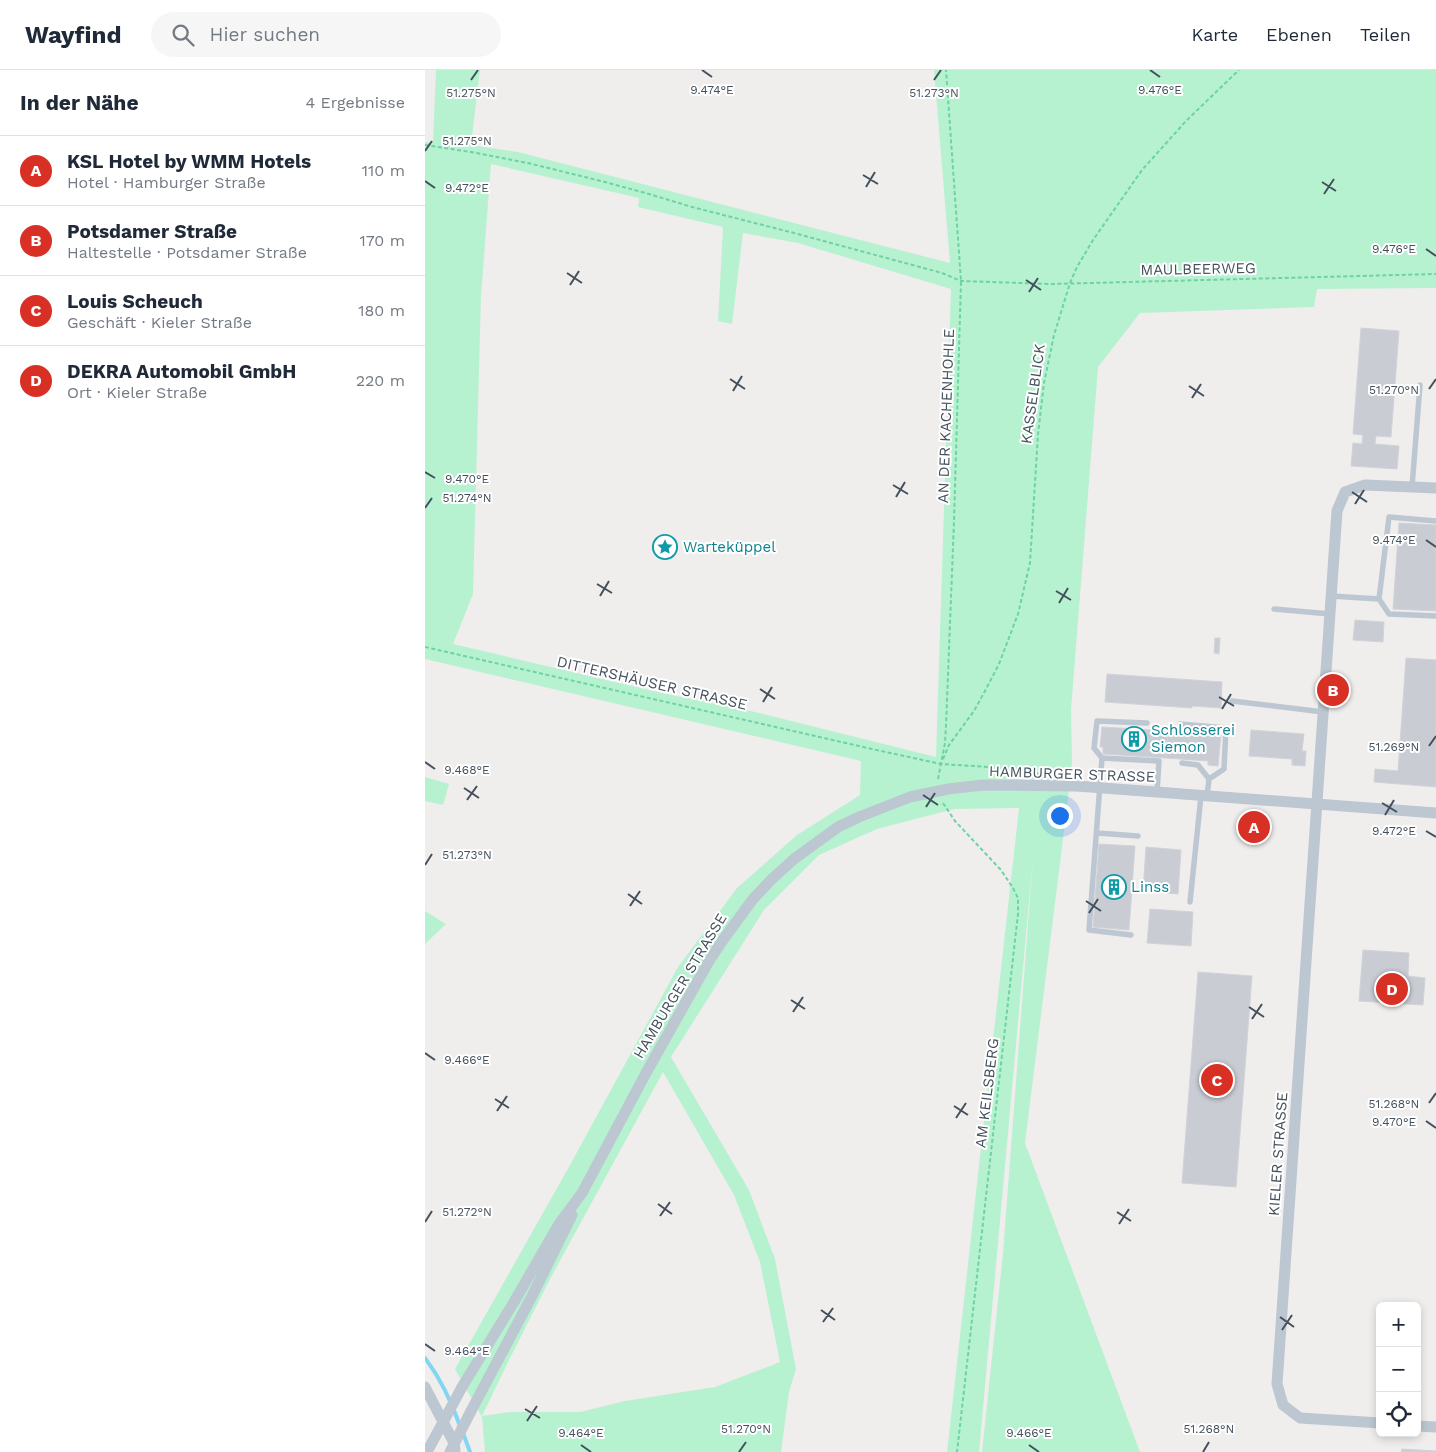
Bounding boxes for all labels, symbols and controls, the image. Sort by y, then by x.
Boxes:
search box [151,12,501,57]
text: Wayfind [25,21,121,49]
icon: search [169,21,197,49]
text: Hier suchen [209,23,320,46]
text: Karte [1192,24,1238,45]
text: Ebenen [1266,24,1332,45]
text: Teilen [1360,24,1411,45]
text: 9.474°E [690,83,734,97]
text: 9.476°E [1138,83,1182,97]
text: 51.275°N [446,86,496,100]
text: 51.273°N [909,86,959,100]
text: In der Nähe [20,90,139,115]
text: 4 Ergebnisse [305,93,405,112]
text: 51.275°N [442,134,492,148]
text: KSL Hotel by WMM Hotels [67,150,311,173]
text: A [31,161,41,180]
text: 110 m [362,161,405,180]
text: Hotel · Hamburger Straße [67,173,266,192]
text: 9.472°E [445,181,489,195]
text: Potsdamer Straße [67,220,237,243]
text: B [31,231,41,250]
text: 170 m [359,231,405,250]
text: 9.476°E [1372,242,1416,256]
text: Haltestelle · Potsdamer Straße [67,243,307,262]
street label: MAULBEERWEG [1140,259,1256,279]
text: Louis Scheuch [67,290,203,313]
text: C [31,301,41,320]
text: 180 m [358,301,405,320]
text: Geschäft · Kieler Straße [67,313,252,332]
street label: AN DER KACHENHOHLE [934,328,958,504]
street label: KASSELBLICK [1017,343,1049,445]
text: DEKRA Automobil GmbH [67,360,296,383]
text: D [30,371,42,390]
text: 220 m [356,371,405,390]
text: Ort · Kieler Straße [67,383,207,402]
text: 51.270°N [1369,383,1419,397]
text: 9.470°E [445,472,489,486]
text: 51.274°N [442,491,492,505]
text: 9.474°E [1372,533,1416,547]
place icon: Warteküppel [652,534,678,560]
place label: Warteküppel [683,538,776,556]
street label: DITTERSHÄUSER STRASSE [555,652,749,714]
pin: B [1317,671,1349,709]
place label: Schlosserei Siemon [1151,721,1235,756]
building icon: Schlosserei Siemon [1121,726,1147,752]
text: 51.269°N [1369,740,1419,754]
street label: HAMBURGER STRASSE [989,762,1155,786]
text: 9.468°E [444,763,490,777]
your location [1047,803,1073,829]
pin: A [1238,808,1270,846]
text: 9.472°E [1372,824,1416,838]
text: 51.273°N [442,848,492,862]
building icon: Linss [1101,874,1127,900]
place label: Linss [1131,878,1169,896]
street label: HAMBURGER STRASSE [629,910,731,1062]
pin: D [1376,970,1408,1008]
street label: AM KEILSBERG [971,1037,1003,1149]
text: 9.466°E [444,1053,490,1067]
pin: C [1201,1061,1233,1099]
street label: KIELER STRASSE [1265,1091,1291,1217]
text: 51.268°N [1369,1097,1419,1111]
text: 9.470°E [1372,1115,1416,1129]
text: 51.272°N [442,1205,492,1219]
map controls [1376,1302,1421,1437]
button: + [1376,1302,1421,1347]
text: 9.464°E [444,1344,490,1358]
button: − [1376,1347,1421,1392]
button: locate [1376,1392,1421,1437]
text: 51.270°N [721,1422,771,1436]
text: 51.268°N [1184,1422,1234,1436]
text: 9.464°E [558,1426,604,1440]
text: 9.466°E [1006,1426,1052,1440]

